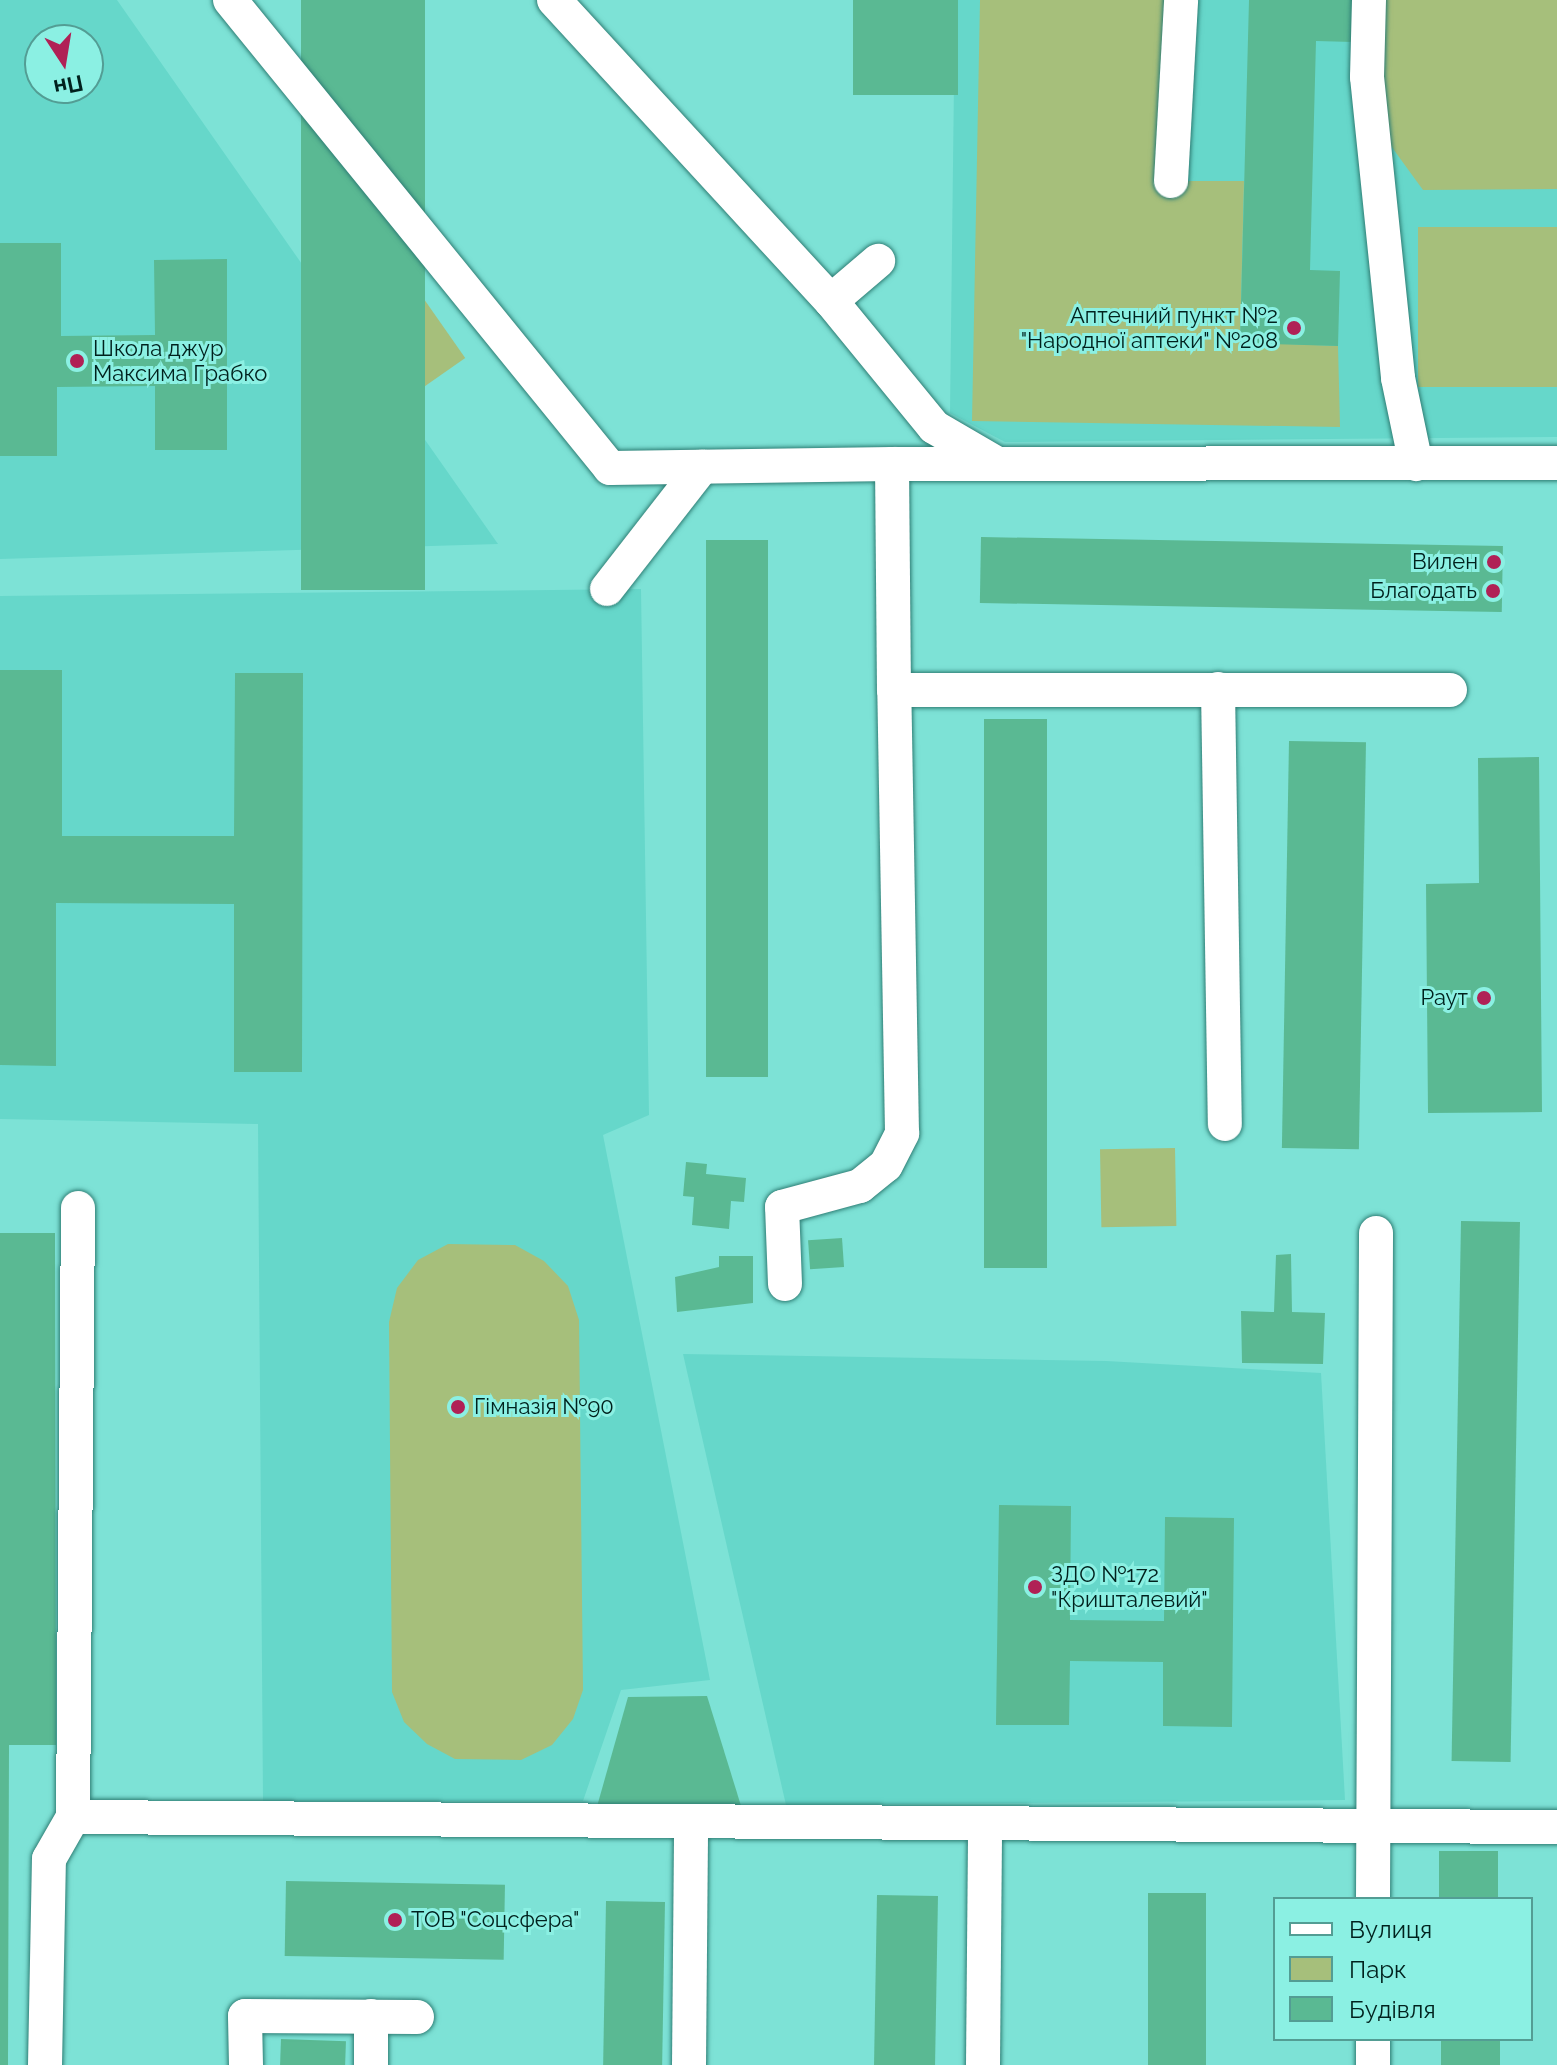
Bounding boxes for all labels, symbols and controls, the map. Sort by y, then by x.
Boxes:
north arrow [24,24,104,104]
text: Пн [52,70,86,101]
place label: Аптечний пункт №2 "Народної аптеки" №208 [1020,302,1278,354]
marker: Аптечний пункт №2 "Народної аптеки" №208 [1285,319,1303,337]
place label: Школа джур Максима Грабко [93,335,267,386]
marker: Школа джур Максима Грабко [68,352,86,370]
place label: Вилен [1412,549,1478,575]
marker: Вилен [1485,553,1503,571]
place label: Благодать [1370,578,1477,604]
marker: Благодать [1484,582,1502,600]
place label: Раут [1420,985,1468,1011]
marker: Раут [1475,989,1493,1007]
place label: Гімназія №90 [474,1394,614,1420]
marker: Гімназія №90 [449,1398,467,1416]
place label: ЗДО №172 "Кришталевий" [1051,1561,1208,1612]
marker: ЗДО №172 "Кришталевий" [1026,1578,1044,1596]
legend [1273,1897,1533,2041]
place label: ТОВ "Соцсфера" [411,1907,580,1933]
marker: ТОВ "Соцсфера" [386,1911,404,1929]
text: Вулиця [1349,1915,1432,1944]
text: Парк [1349,1955,1407,1984]
text: Будівля [1349,1995,1436,2024]

